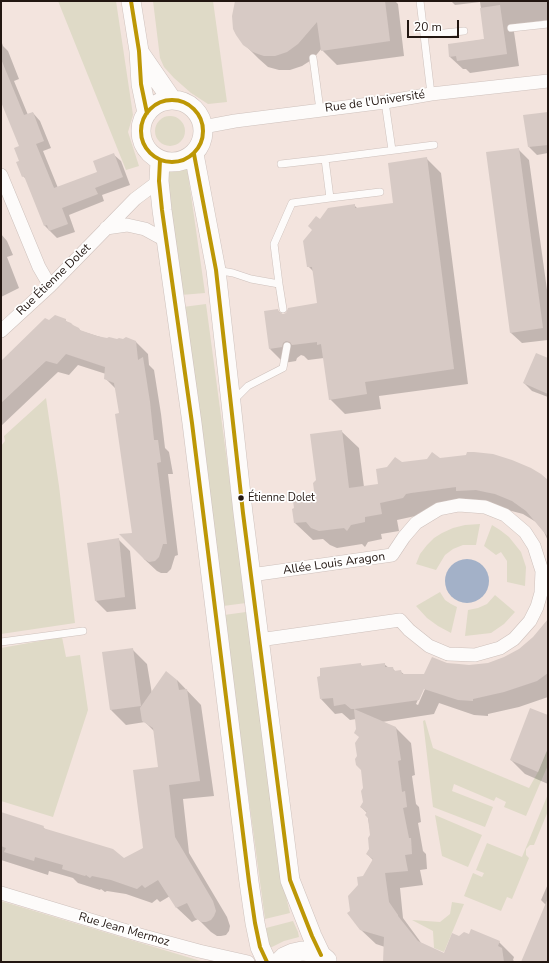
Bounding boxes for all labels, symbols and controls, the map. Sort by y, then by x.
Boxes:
scale bar [409,12,461,38]
text: 20 m [414,19,442,35]
street label: Rue de l'Université [324,88,426,116]
street label: Rue Étienne Dolet [14,241,94,319]
place label: Étienne Dolet [248,491,315,505]
marker: Étienne Dolet [236,493,246,503]
street label: Allée Louis Aragon [282,550,386,578]
street label: Rue Jean Mermoz [77,910,171,950]

